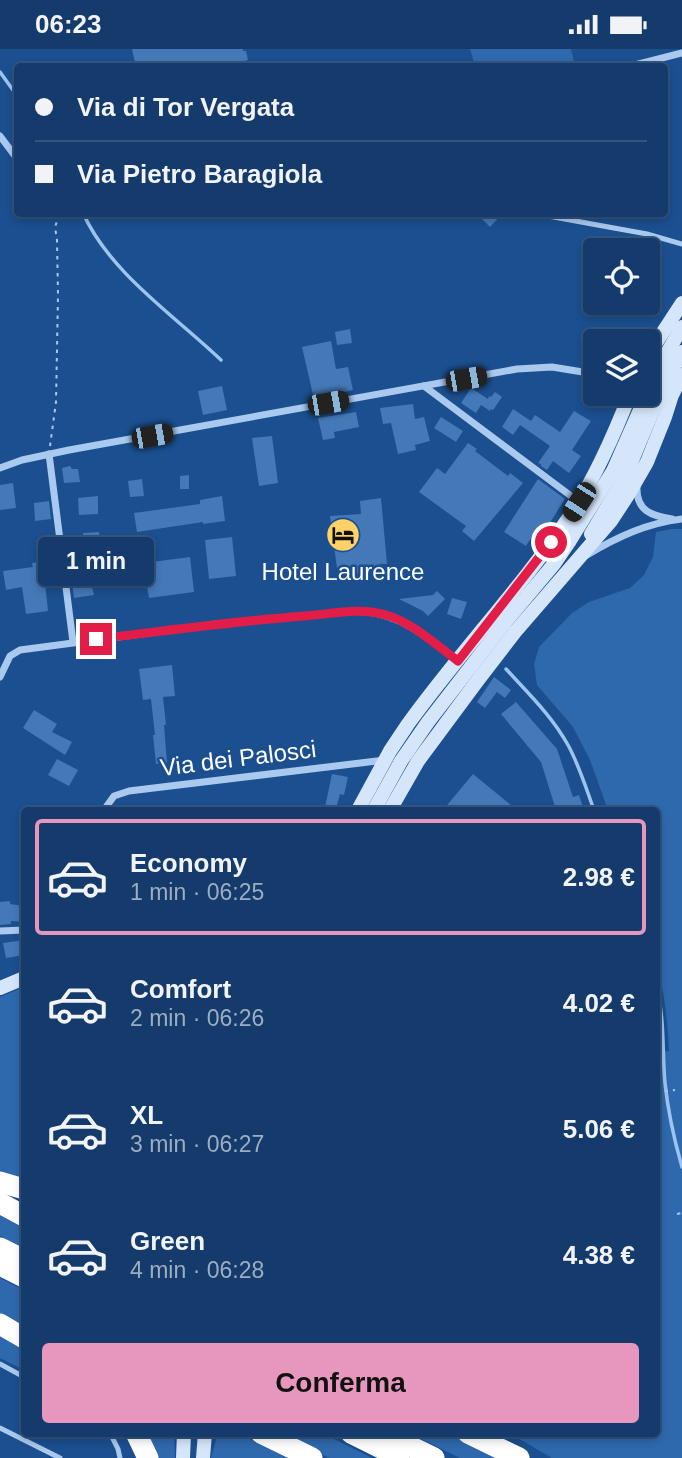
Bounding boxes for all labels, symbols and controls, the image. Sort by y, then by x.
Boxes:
text: 06:23 [35,9,102,39]
text: Via di Tor Vergata [77,92,294,122]
text: Via Pietro Baragiola [77,159,322,189]
map controls [583,238,660,406]
button: locate [583,238,660,315]
button: layers [583,329,660,406]
car [444,365,489,393]
car [306,389,351,417]
car [130,422,175,450]
car [559,479,600,525]
hotel icon: Hotel Laurence [324,516,362,554]
route start [535,526,567,558]
callout: 1 min [38,538,154,587]
text: 1 min [66,548,126,574]
place label: Hotel Laurence [262,558,424,585]
route end [80,623,112,655]
street label: Via dei Palosci [158,735,318,781]
icon: car [46,846,109,909]
text: Economy [130,848,247,878]
text: 2.98 € [563,862,635,892]
text: 1 min · 06:25 [130,879,264,905]
icon: car [46,972,109,1035]
text: Comfort [130,974,231,1004]
text: 4.02 € [563,988,635,1018]
text: 2 min · 06:26 [130,1005,264,1031]
icon: car [46,1098,109,1161]
text: XL [130,1100,163,1130]
text: 5.06 € [563,1114,635,1144]
text: 3 min · 06:27 [130,1131,264,1157]
icon: car [46,1224,109,1287]
text: Green [130,1226,205,1256]
text: 4.38 € [563,1240,635,1270]
text: 4 min · 06:28 [130,1257,264,1283]
button: Conferma [42,1343,639,1423]

